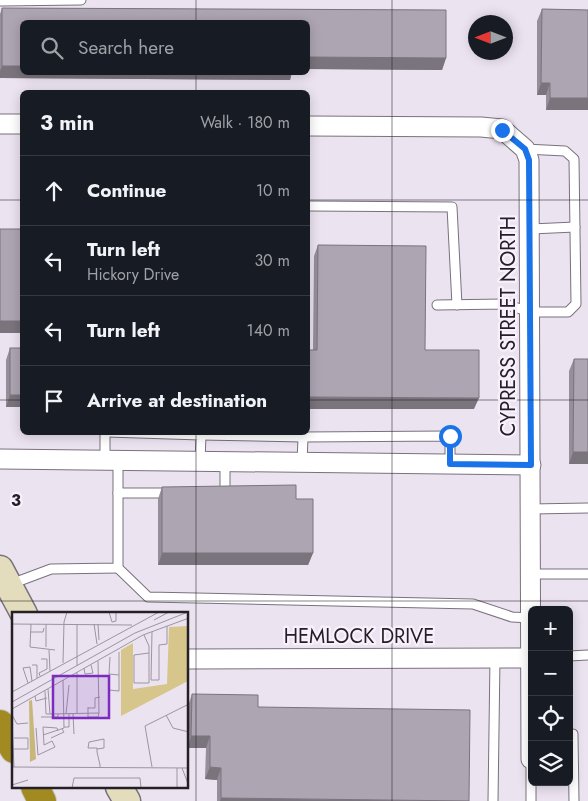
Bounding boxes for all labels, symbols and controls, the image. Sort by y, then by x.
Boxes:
north arrow [468,15,513,60]
search box [20,20,310,75]
icon: search [38,34,66,62]
text: Search here [78,34,174,61]
text: 3 min [40,108,94,138]
text: Walk · 180 m [200,111,290,134]
route end [491,119,514,142]
icon: ahead [40,177,68,205]
text: Continue [87,177,166,204]
text: 10 m [256,179,290,202]
street label: CYPRESS STREET NORTH [494,216,523,436]
text: Turn left [87,236,160,263]
icon: left [40,247,68,275]
text: 30 m [254,249,290,272]
text: Hickory Drive [87,263,179,286]
icon: left [40,317,68,345]
text: Turn left [87,317,160,344]
text: 140 m [247,319,290,342]
icon: arrive [40,387,68,415]
text: Arrive at destination [87,387,267,414]
route start [439,425,462,448]
text: 3 [11,489,21,512]
map controls [528,606,573,786]
button: + [528,606,573,651]
inset map [12,612,189,788]
street label: HEMLOCK DRIVE [284,622,434,651]
button: − [528,651,573,696]
button: locate [528,696,573,741]
button: layers [528,741,573,786]

